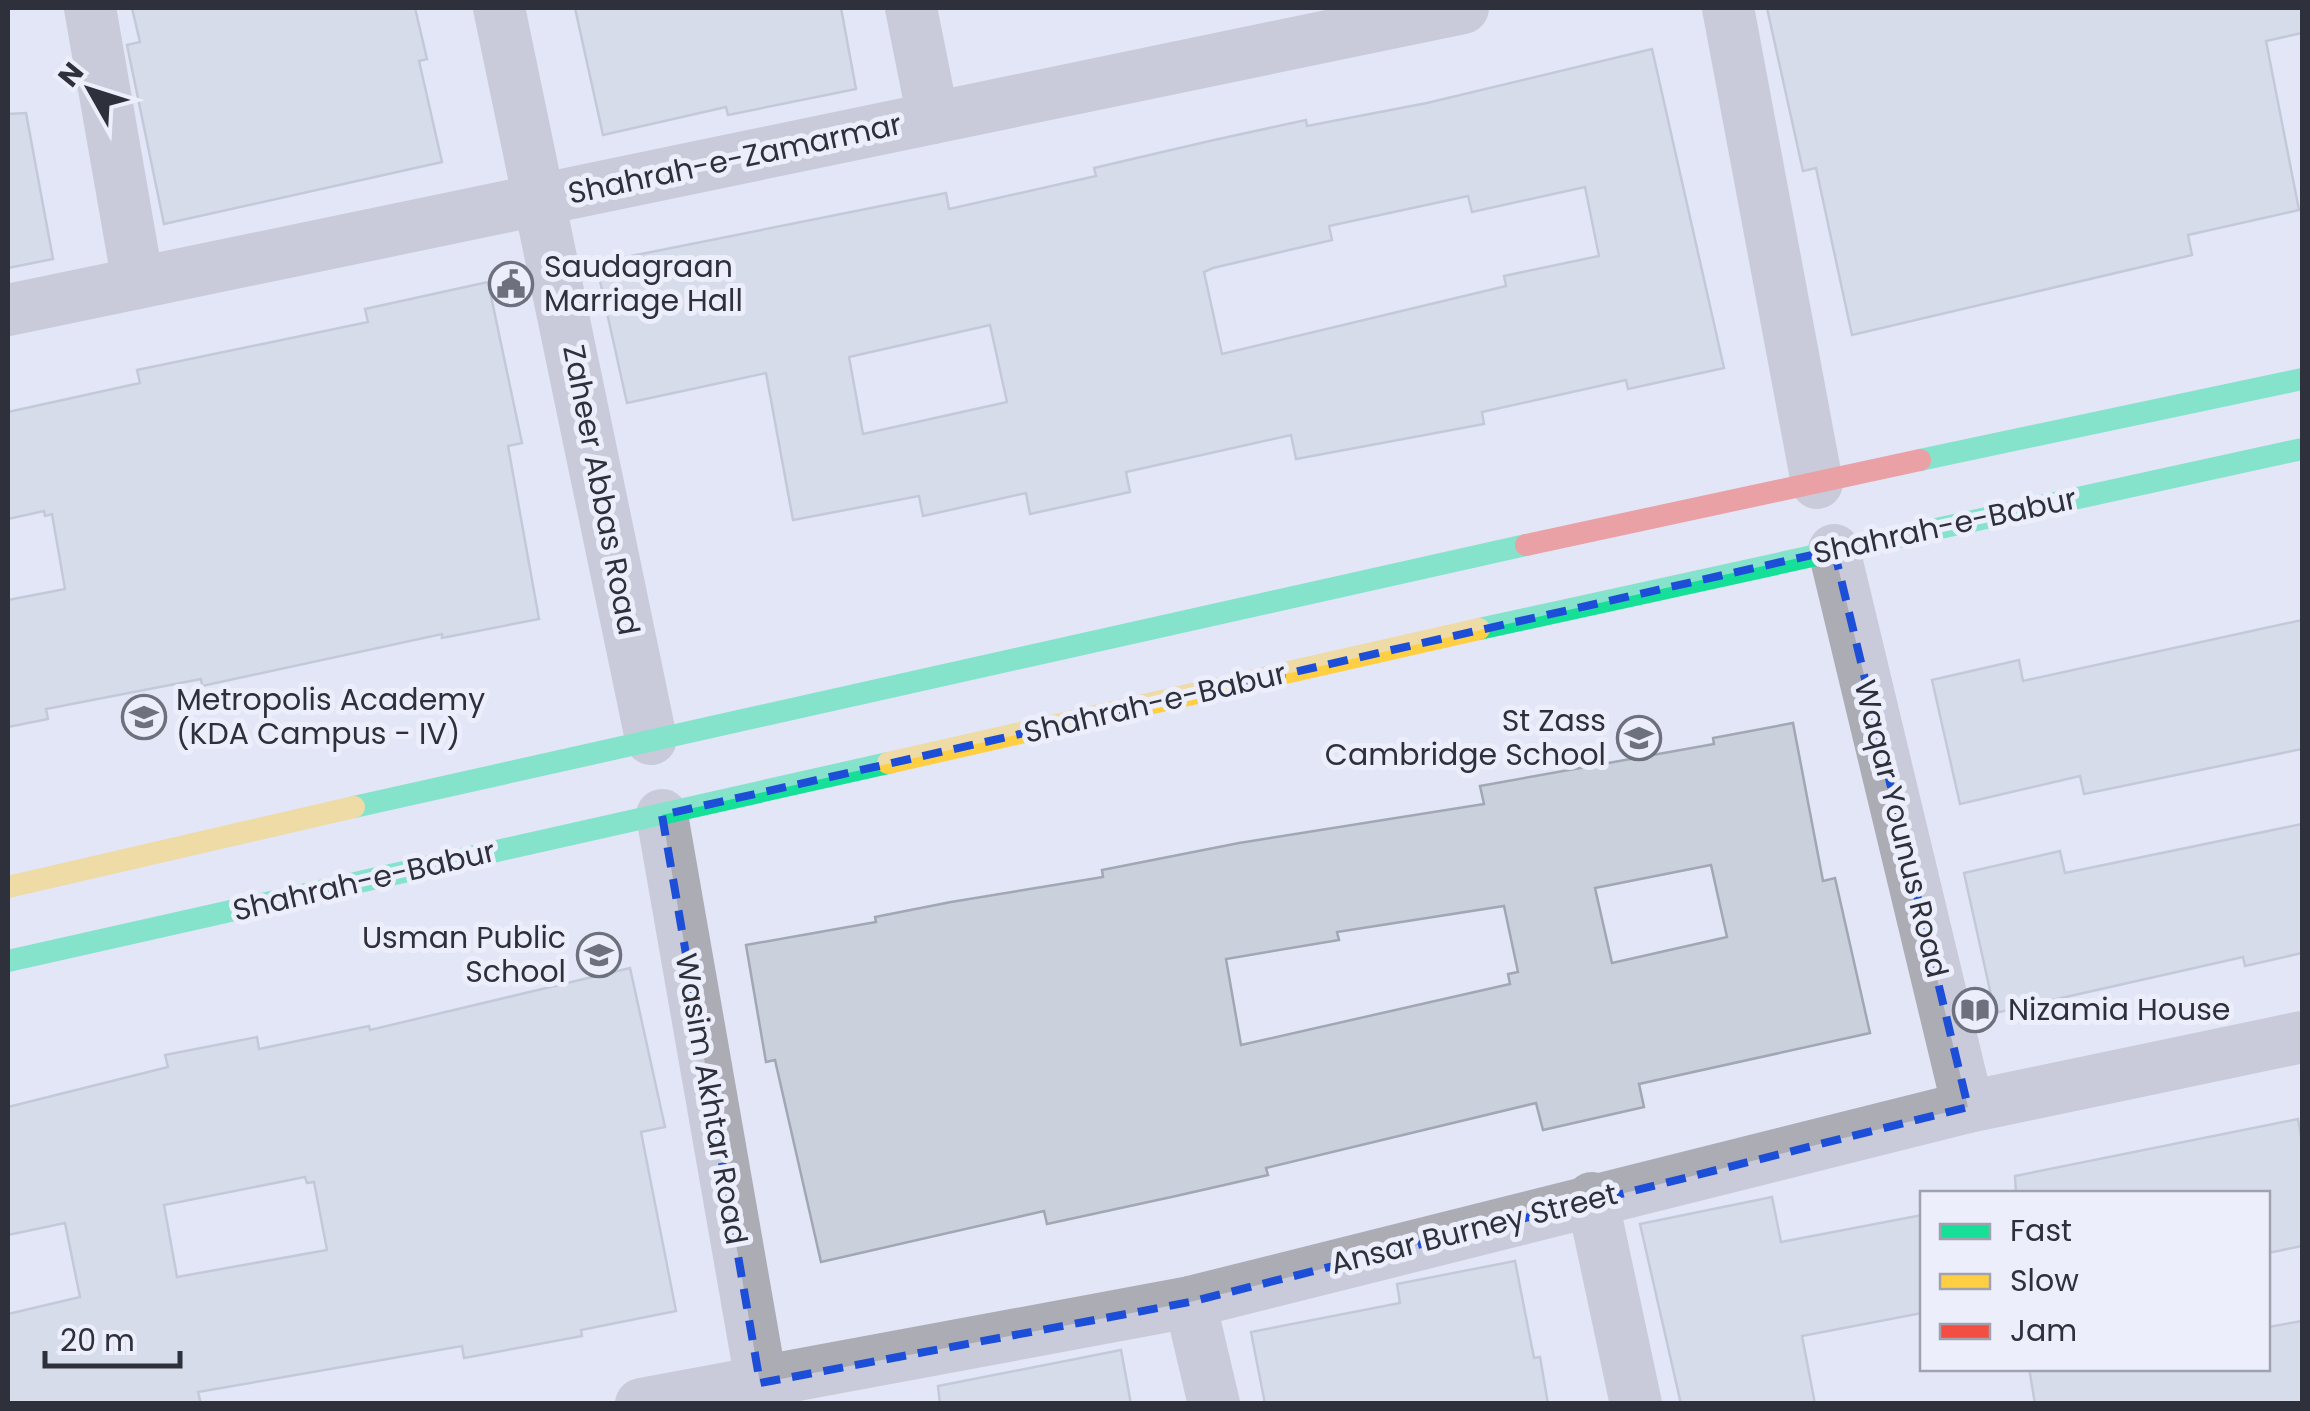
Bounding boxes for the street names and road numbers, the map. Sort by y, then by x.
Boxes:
street label: Shahrah-e-Zamarmar [564,102,906,215]
street label: Zaheer Abbas Road [552,341,651,639]
street label: Shahrah-e-Babur [1809,477,2080,574]
street label: Shahrah-e-Babur [1020,651,1290,754]
street label: Waqar Younus Road [1844,676,1959,982]
street label: Shahrah-e-Babur [229,829,499,932]
street label: Wasim Akhtar Road [665,950,758,1248]
street label: Ansar Burney Street [1326,1172,1622,1285]

